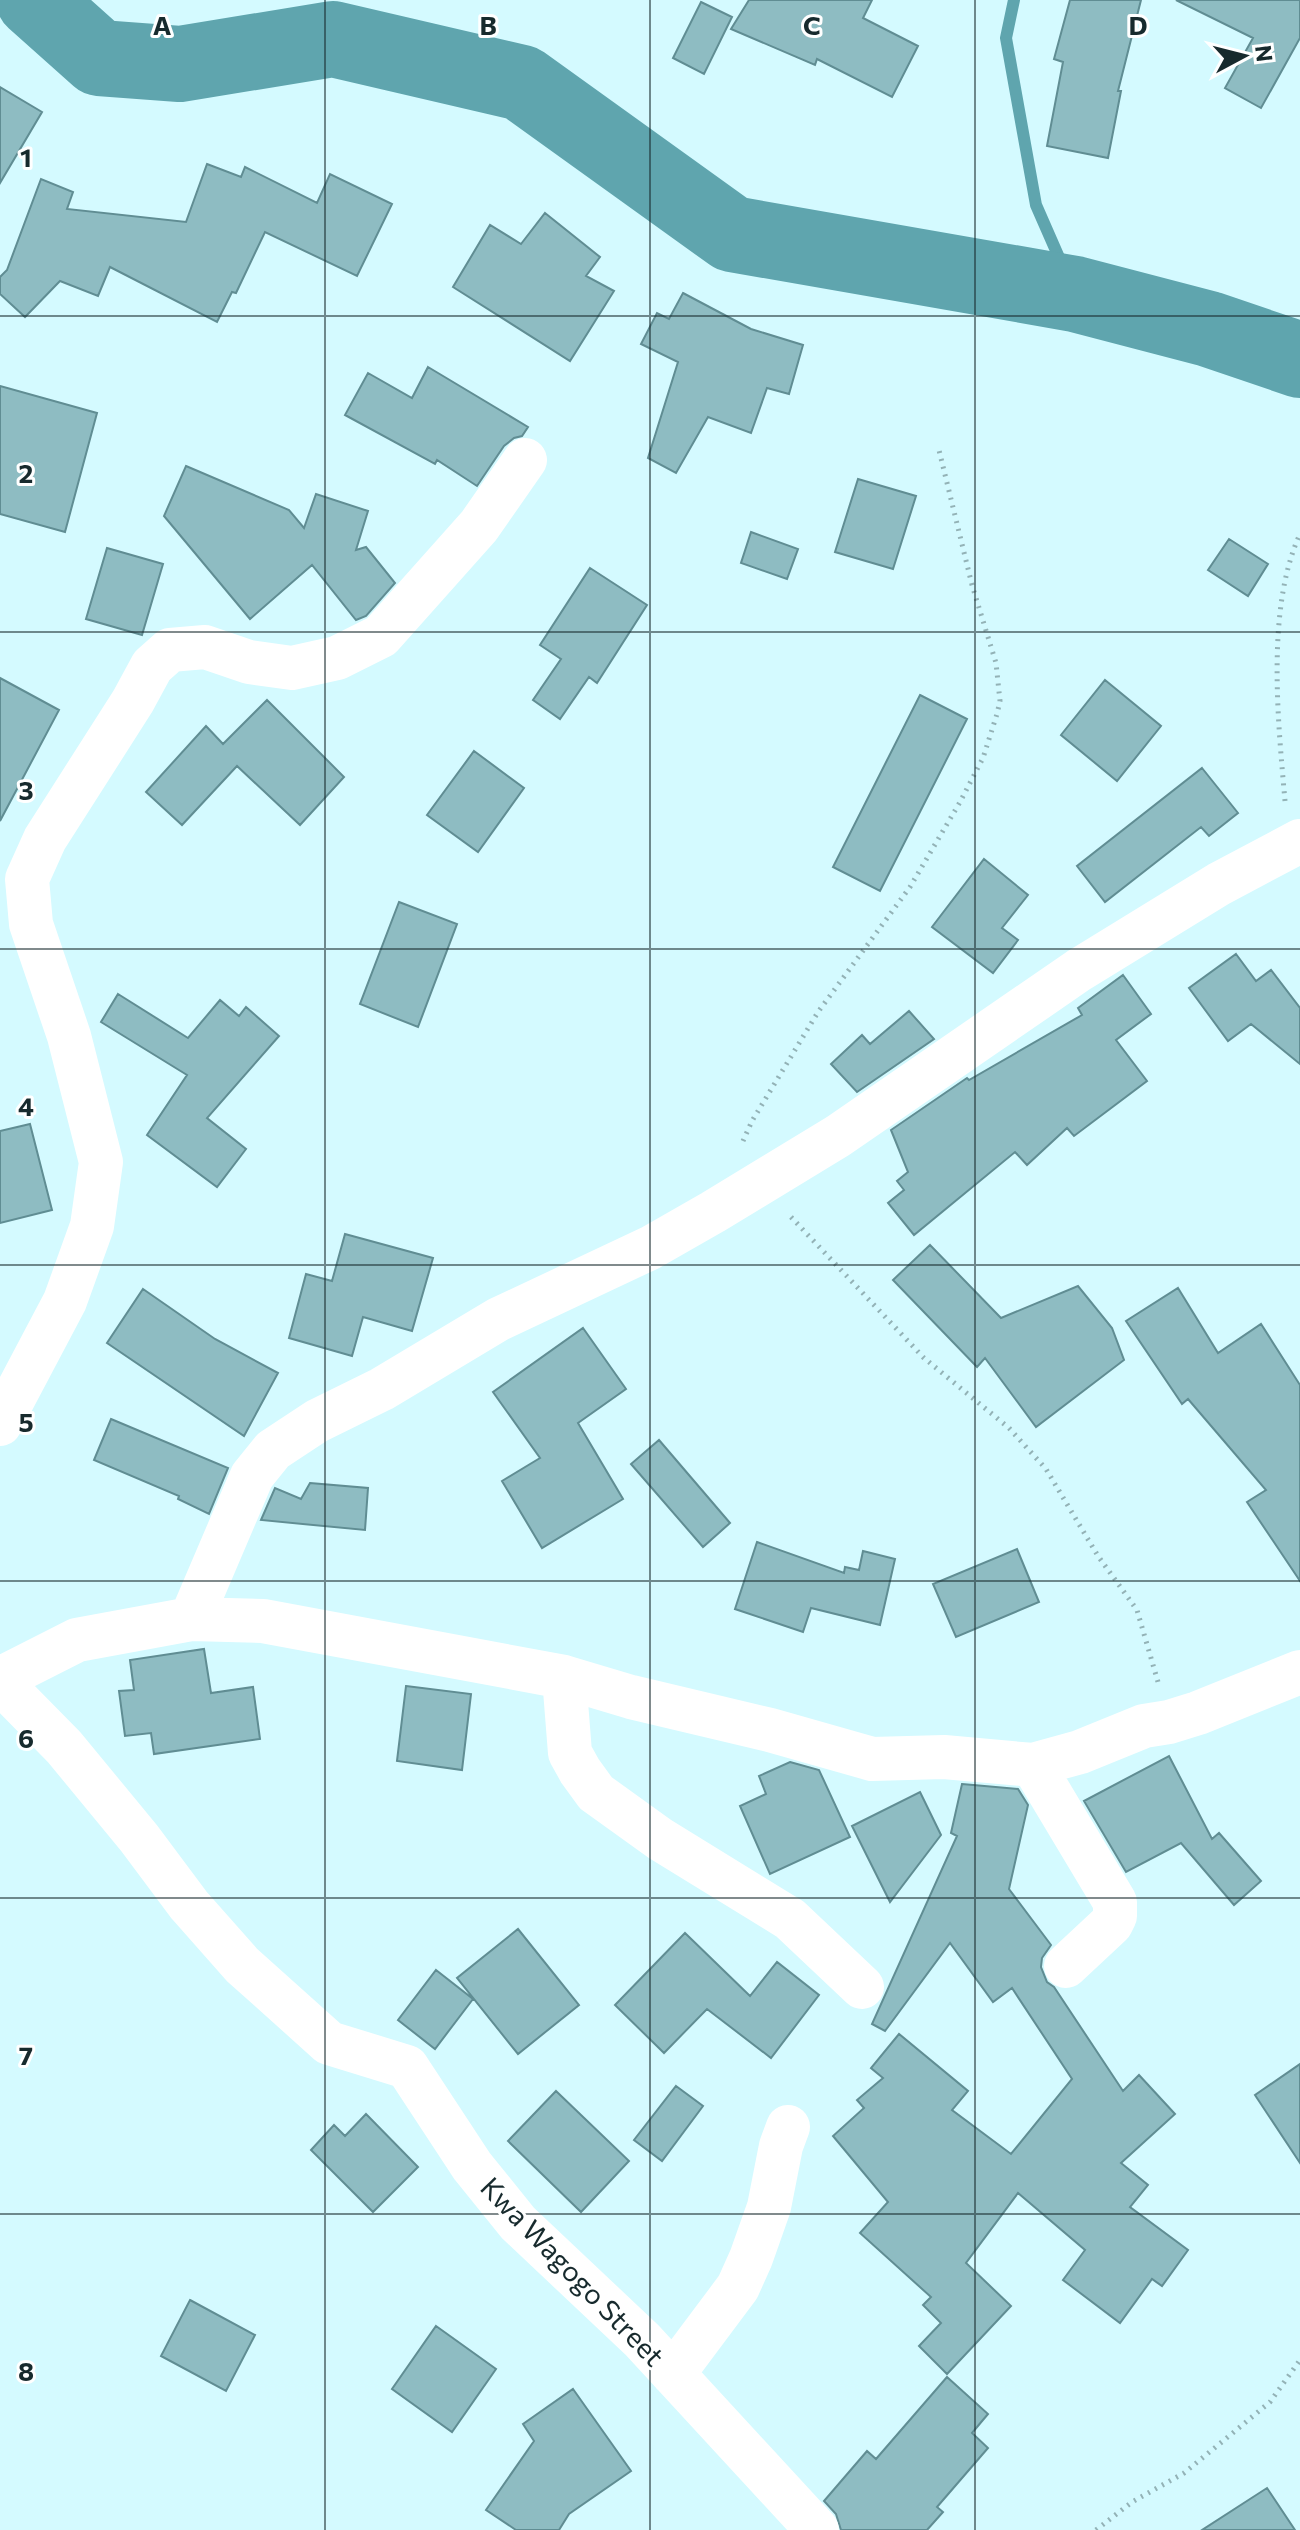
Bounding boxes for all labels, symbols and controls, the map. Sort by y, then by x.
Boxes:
text: A [153,9,172,40]
text: B [479,9,497,40]
text: C [803,9,821,40]
text: D [1128,9,1148,40]
north arrow [1204,16,1284,96]
text: N [1250,44,1279,63]
text: 1 [20,141,32,172]
text: 2 [19,457,33,488]
text: 3 [18,774,34,805]
text: 4 [18,1090,34,1121]
text: 5 [18,1406,34,1437]
text: 6 [18,1722,34,1753]
text: 7 [19,2039,33,2070]
street label: Kwa Wagogo Street [474,2169,672,2373]
text: 8 [18,2355,34,2386]

